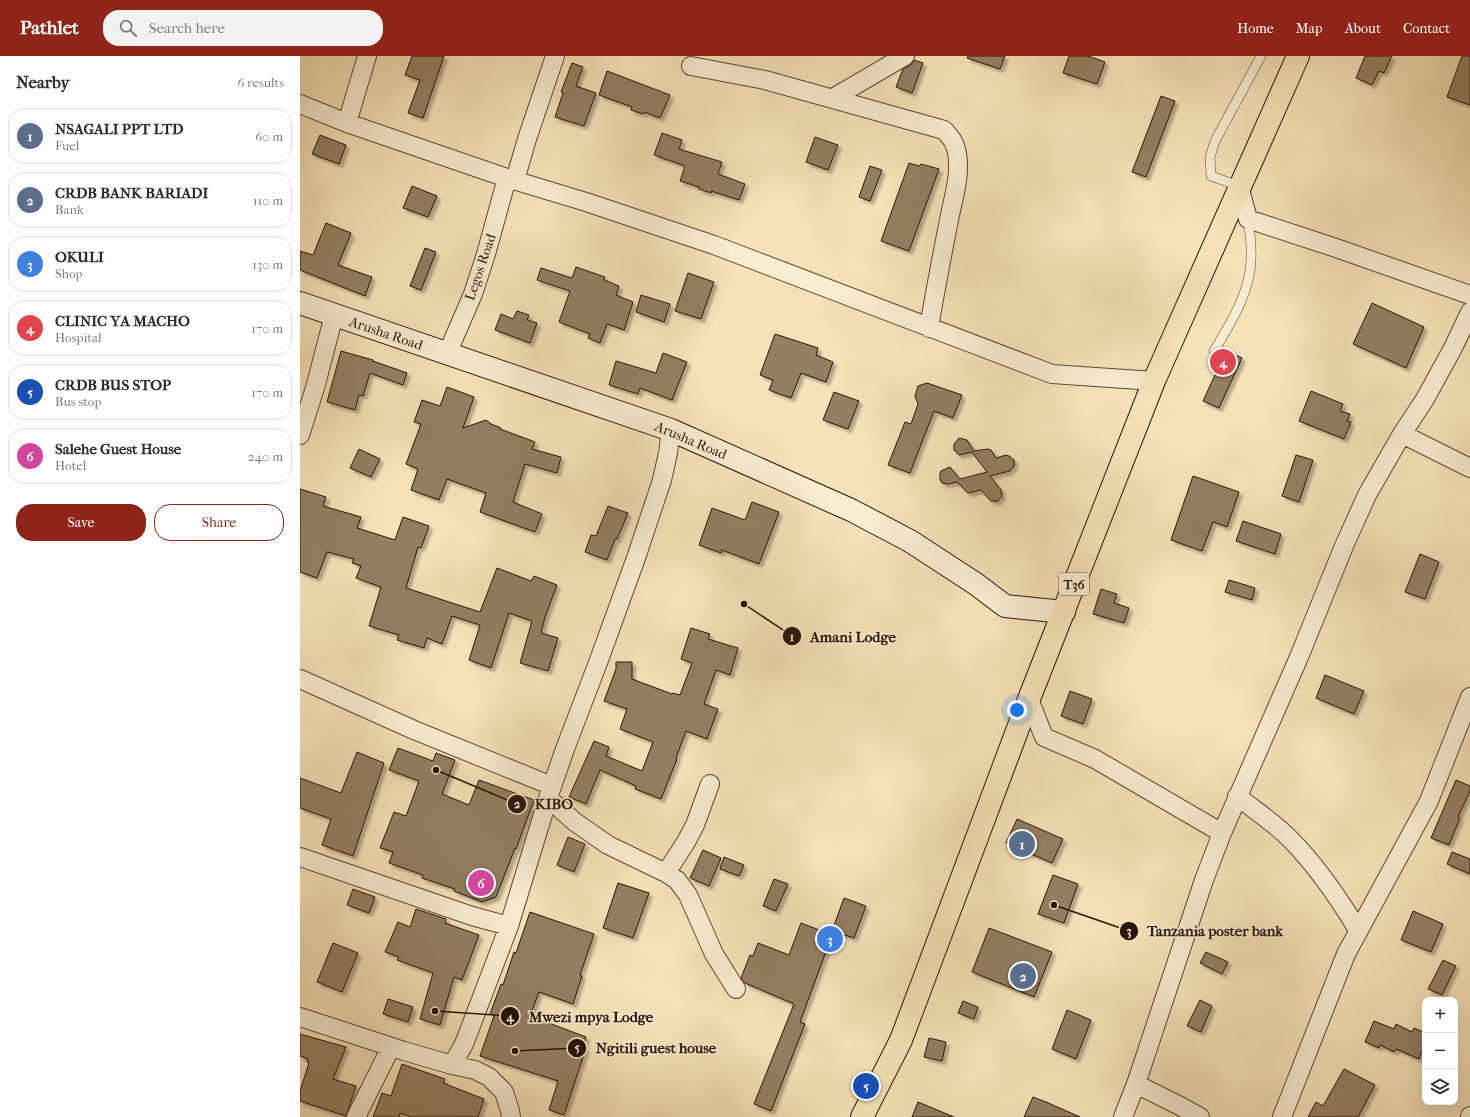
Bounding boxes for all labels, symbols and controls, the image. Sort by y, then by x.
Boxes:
search box [103,10,383,46]
text: Pathlet [20,17,79,39]
icon: search [117,17,139,39]
text: Search here [149,19,225,37]
text: Home [1237,20,1274,37]
text: Map [1296,20,1323,37]
text: About [1345,20,1381,37]
text: Contact [1403,20,1450,37]
text: Nearby [16,72,70,92]
text: 6 results [237,75,284,90]
text: NSAGALI PPT LTD [55,120,184,138]
text: 1 [28,129,32,144]
text: 60 m [255,129,283,144]
text: Fuel [55,138,79,153]
text: CRDB BANK BARIADI [55,184,208,202]
text: 2 [27,193,33,208]
text: 110 m [253,193,283,208]
text: Bank [55,202,84,217]
street label: Legos Road [461,231,500,303]
text: OKULI [55,248,104,266]
text: 3 [27,257,33,272]
text: 130 m [252,257,283,272]
text: Shop [55,266,83,281]
text: CLINIC YA MACHO [55,312,190,330]
street label: Arusha Road [346,313,425,354]
text: 4 [26,321,34,336]
text: 170 m [251,321,283,336]
text: Hospital [55,330,102,345]
pin: 4 [1210,347,1236,377]
text: CRDB BUS STOP [55,376,171,394]
text: 5 [27,385,33,400]
text: 170 m [251,385,283,400]
text: Bus stop [55,394,101,409]
street label: Arusha Road [651,417,730,463]
text: Salehe Guest House [55,440,181,458]
text: 6 [26,449,34,464]
text: 240 m [248,449,283,464]
text: Hotel [55,458,86,473]
button: Save [16,504,146,541]
button: Share [154,504,284,541]
road number: T36 [1059,573,1089,595]
callout: Amani Lodge [782,623,904,650]
text: Amani Lodge [809,628,896,646]
text: 1 [790,630,794,644]
your location [1007,700,1027,720]
callout: KIBO [507,791,581,818]
text: KIBO [535,795,573,813]
text: 2 [514,797,521,811]
pin: 1 [1009,829,1035,859]
pin: 6 [468,868,494,898]
callout: Tanzania poster bank [1119,918,1291,945]
text: Tanzania poster bank [1146,922,1284,940]
pin: 3 [817,924,843,954]
text: 3 [1127,924,1132,939]
pin: 2 [1010,961,1036,991]
map controls [1422,997,1458,1105]
button: + [1422,997,1458,1033]
callout: Mwezi mpya Lodge [500,1003,661,1030]
text: Mwezi mpya Lodge [528,1008,654,1026]
text: 4 [505,1010,514,1025]
button: − [1422,1033,1458,1069]
callout: Ngitili guest house [567,1034,724,1061]
text: Ngitili guest house [596,1039,717,1057]
text: 5 [574,1041,580,1055]
button: layers [1422,1069,1458,1105]
pin: 5 [853,1071,879,1101]

